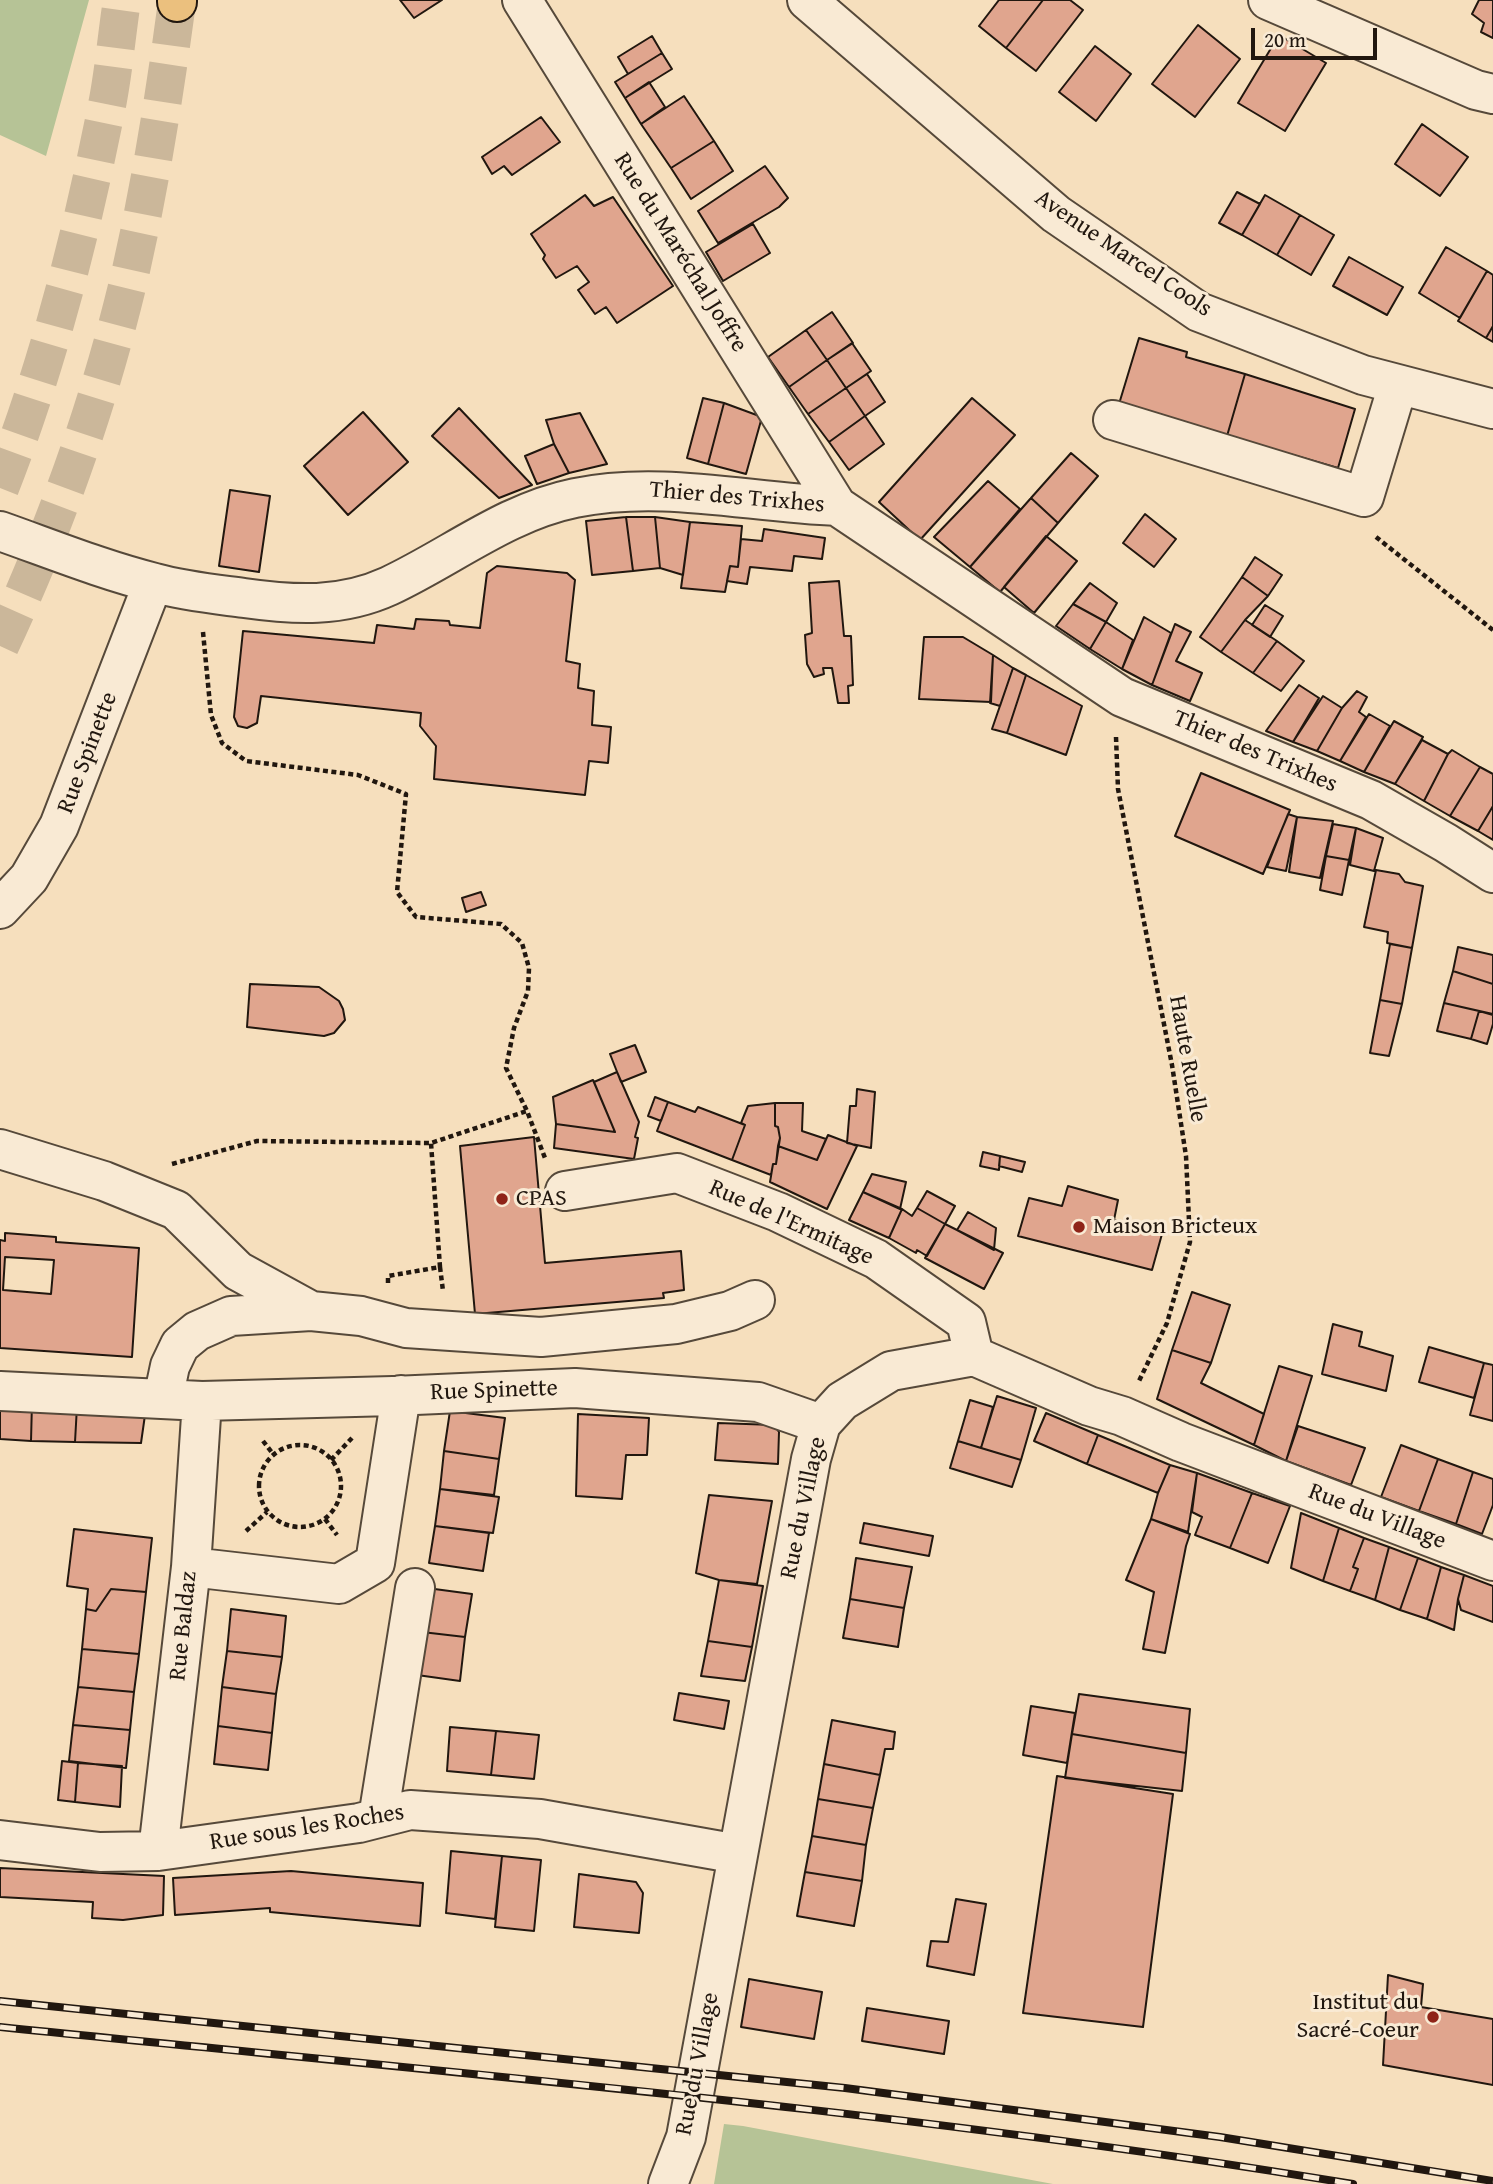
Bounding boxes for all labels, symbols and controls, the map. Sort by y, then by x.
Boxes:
scale bar [1255,14,1381,58]
text: 20 m [1264,24,1306,55]
street label: Rue du Maréchal Joffre [607,148,753,358]
street label: Avenue Marcel Cools [1029,184,1217,324]
street label: Thier des Trixhes [648,476,826,520]
street label: Rue Spinette [52,688,124,818]
street label: Thier des Trixhes [1169,704,1341,800]
street label: Haute Ruelle [1162,993,1212,1125]
street label: Rue de l'Ermitage [704,1174,878,1272]
place label: CPAS [516,1185,567,1213]
marker: CPAS [494,1191,510,1207]
place label: Maison Bricteux [1093,1213,1257,1241]
marker: Maison Bricteux [1071,1219,1087,1235]
street label: Rue Spinette [430,1374,558,1408]
street label: Rue du Village [775,1434,833,1582]
street label: Rue du Village [1304,1478,1450,1556]
street label: Rue Baldaz [164,1570,204,1682]
street label: Rue sous les Roches [208,1798,406,1858]
place label: Institut du Sacré-Coeur [1296,1989,1419,2045]
street label: Rue du Village [670,1990,726,2138]
marker: Institut du Sacré-Coeur [1425,2009,1441,2025]

